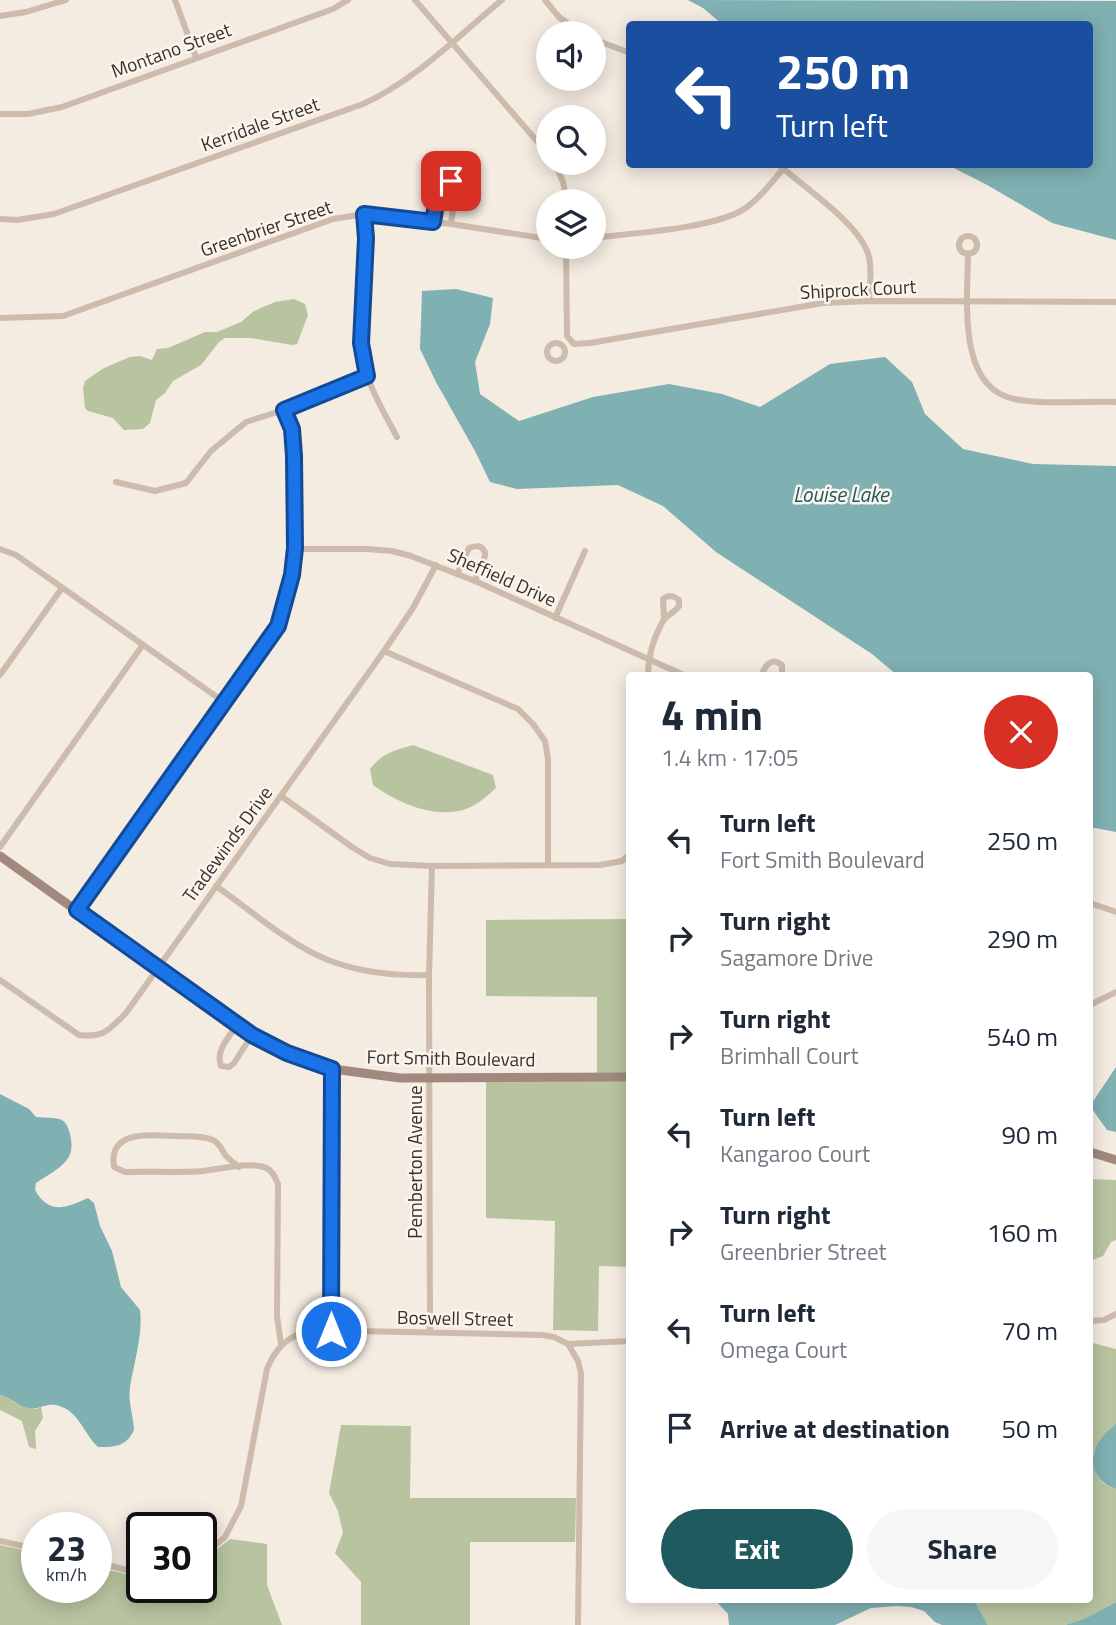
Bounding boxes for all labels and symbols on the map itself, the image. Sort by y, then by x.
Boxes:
street label: Montano Street [107,14,235,85]
street label: Kerridale Street [197,89,323,158]
pin [421,151,481,211]
street label: Greenbrier Street [196,191,336,264]
street label: Shiprock Court [799,271,917,306]
water label: Louise Lake [793,478,890,510]
street label: Sheffield Drive [443,540,561,614]
street label: Tradewinds Drive [174,780,279,908]
street label: Fort Smith Boulevard [366,1042,536,1073]
street label: Pemberton Avenue [400,1085,429,1239]
position arrow [294,1294,368,1368]
street label: Boswell Street [397,1302,514,1333]
speed limit sign: 30 [126,1512,217,1603]

